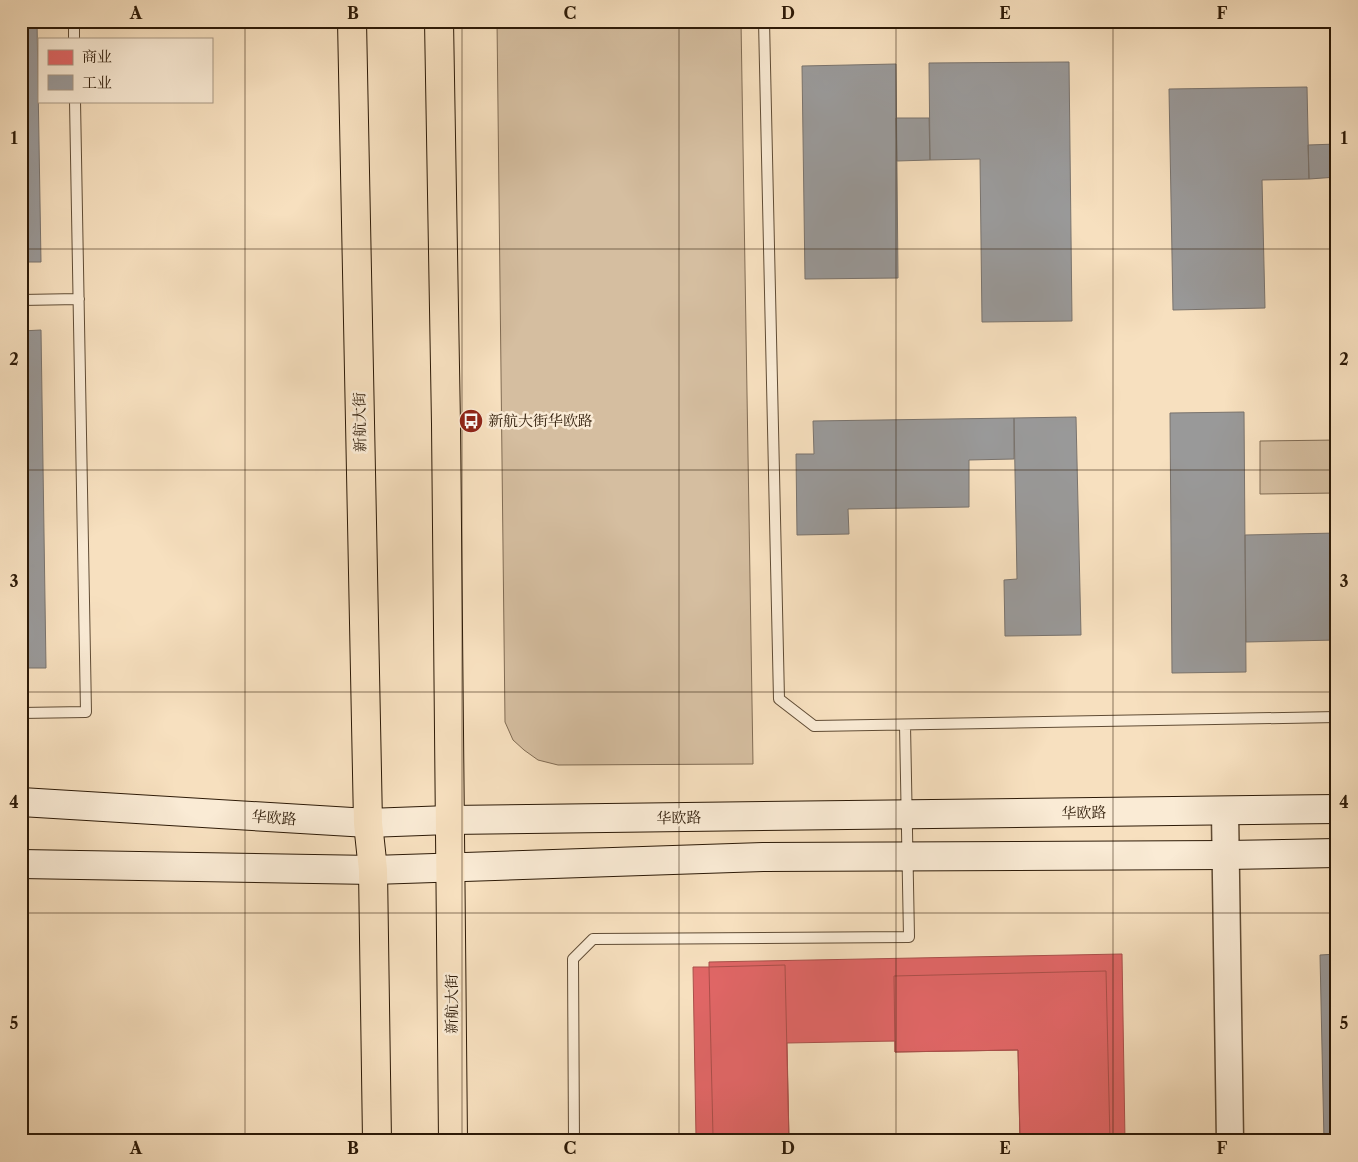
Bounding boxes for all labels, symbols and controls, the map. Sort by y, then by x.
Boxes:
text: A [129,3,143,23]
text: B [347,3,359,23]
text: C [564,3,576,23]
text: D [781,3,795,23]
text: E [999,3,1011,23]
text: F [1217,3,1228,23]
legend [38,38,212,102]
text: 商业 [82,47,112,66]
text: 工业 [82,73,112,92]
text: 1 [10,128,18,148]
text: 1 [1340,128,1348,148]
text: 2 [9,349,19,369]
text: 2 [1339,349,1349,369]
street label: 新航大街 [349,392,370,452]
bus stop icon: 新航大街华欧路 [458,408,484,434]
place label: 新航大街华欧路 [488,411,593,430]
text: 3 [9,571,19,591]
text: 3 [1339,571,1349,591]
text: 4 [9,792,19,812]
text: 4 [1339,792,1349,812]
street label: 华欧路 [1061,803,1107,822]
street label: 华欧路 [251,806,297,829]
street label: 华欧路 [656,808,702,827]
street label: 新航大街 [442,974,461,1034]
text: 5 [10,1013,19,1033]
text: 5 [1340,1013,1349,1033]
text: A [129,1138,143,1158]
text: B [347,1138,359,1158]
text: C [564,1138,576,1158]
text: D [781,1138,795,1158]
text: E [999,1138,1011,1158]
text: F [1217,1138,1228,1158]

